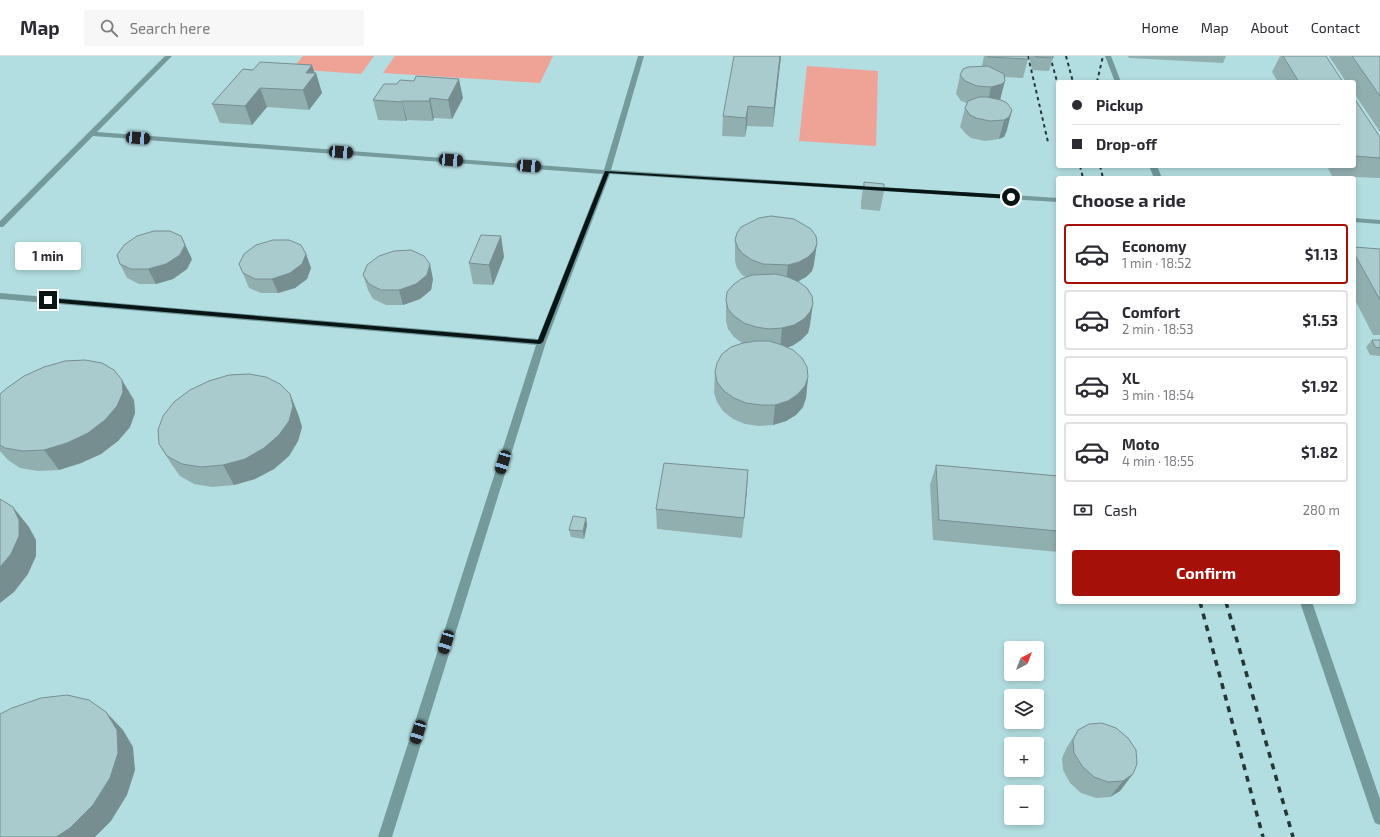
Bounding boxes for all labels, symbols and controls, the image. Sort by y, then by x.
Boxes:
search box [84,10,364,46]
text: Map [20,16,60,39]
icon: search [98,17,120,39]
text: Search here [130,19,210,37]
text: Home [1142,19,1179,36]
text: Map [1201,19,1229,36]
text: About [1251,19,1289,36]
text: Contact [1311,19,1360,36]
text: Pickup [1096,96,1143,114]
car [126,131,150,145]
text: Drop-off [1096,135,1157,153]
car [329,145,353,159]
car [439,153,463,167]
car [517,159,541,173]
route start [1002,188,1020,206]
text: Choose a ride [1072,189,1186,211]
icon: car [1074,236,1110,272]
text: Economy [1122,237,1187,255]
callout: 1 min [15,242,81,270]
text: $1.13 [1305,245,1338,263]
text: 1 min [32,248,64,264]
text: 1 min · 18:52 [1122,255,1192,271]
route end [39,291,57,309]
icon: car [1074,302,1110,338]
text: Comfort [1122,303,1180,321]
text: $1.53 [1302,311,1338,329]
text: 2 min · 18:53 [1122,321,1194,337]
icon: car [1074,368,1110,404]
text: XL [1122,369,1140,387]
text: $1.92 [1302,377,1338,395]
text: 3 min · 18:54 [1122,387,1194,403]
icon: car [1074,434,1110,470]
text: Moto [1122,435,1160,453]
text: $1.82 [1301,443,1338,461]
car [494,449,512,475]
text: 4 min · 18:55 [1122,453,1194,469]
icon: cash [1072,499,1094,521]
text: Cash [1104,501,1137,519]
text: 280 m [1303,502,1340,518]
button: Confirm [1072,550,1340,596]
car [437,629,455,655]
north arrow [1004,641,1044,681]
map controls [1004,641,1044,825]
button: layers [1004,689,1044,729]
car [409,719,427,745]
button: + [1004,737,1044,777]
button: − [1004,785,1044,825]

